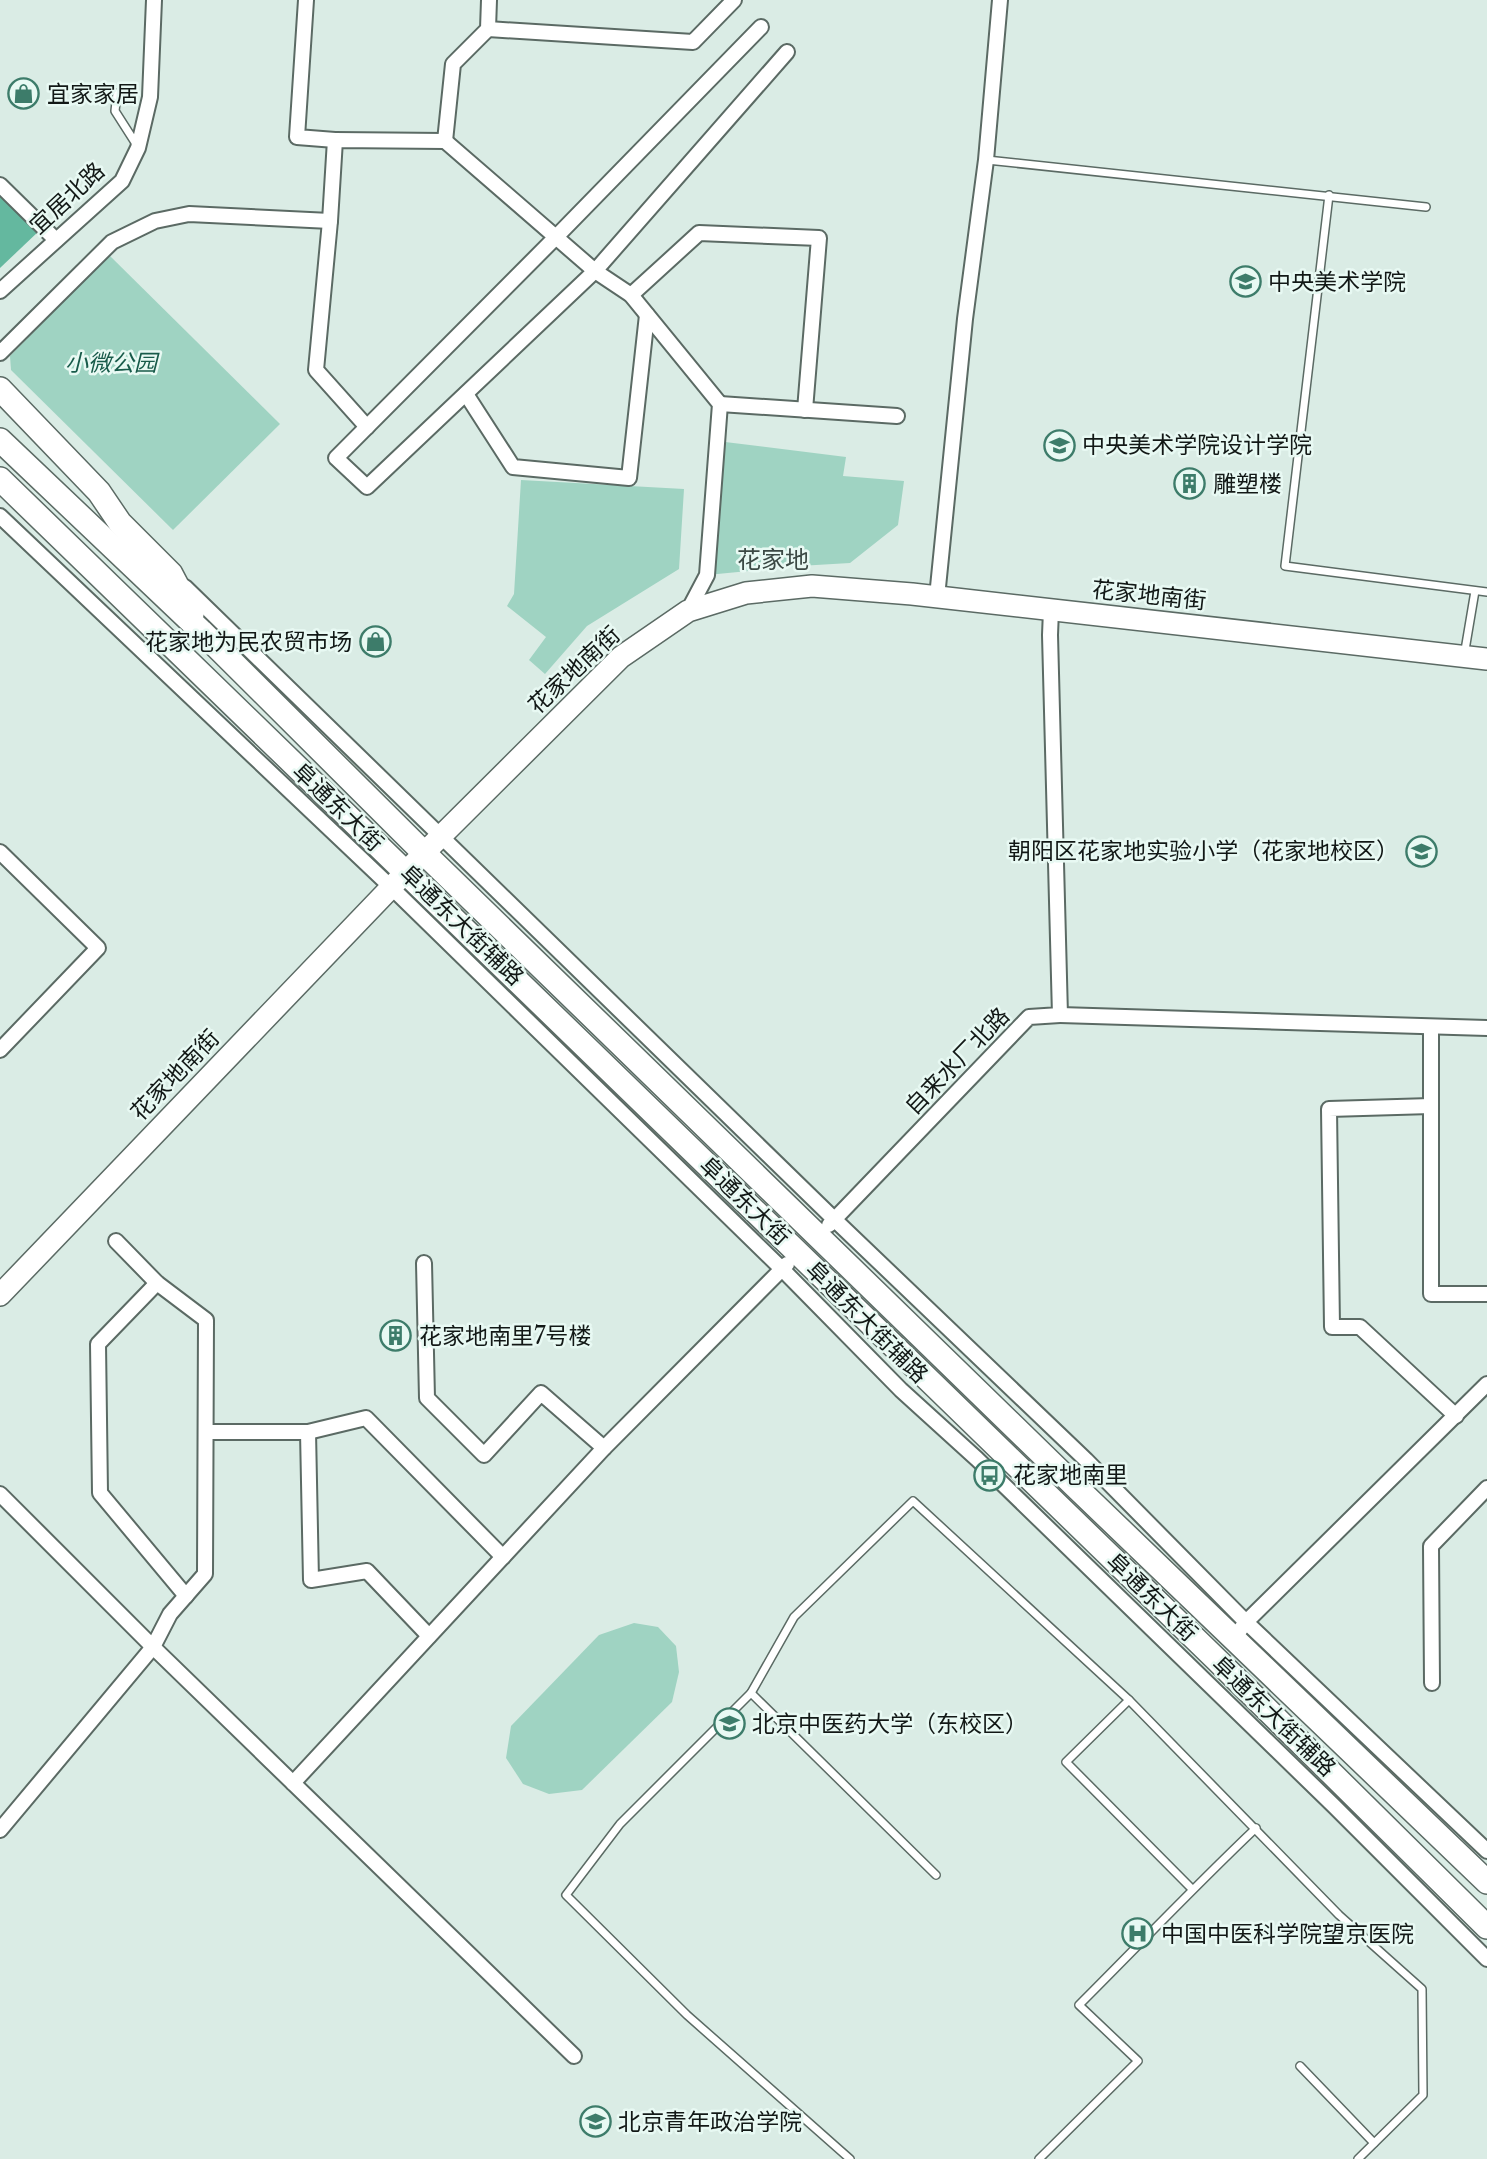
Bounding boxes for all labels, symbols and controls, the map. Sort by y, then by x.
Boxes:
shop icon: 宜家家居 [7,77,41,111]
place label: 宜家家居 [47,80,139,108]
street label: 宜居北路 [24,156,110,240]
school or university icon: 中央美术学院 [1228,265,1262,299]
place label: 中央美术学院 [1268,268,1406,296]
park label: 小微公园 [65,349,160,377]
school or university icon: 中央美术学院设计学院 [1042,428,1076,462]
place label: 中央美术学院设计学院 [1082,431,1312,459]
building icon: 雕塑楼 [1173,467,1207,501]
place label: 雕塑楼 [1213,470,1282,498]
district label: 花家地 [737,545,809,574]
street label: 花家地南街 [1090,575,1208,615]
street label: 花家地南街 [522,621,626,719]
shop icon: 花家地为民农贸市场 [358,625,392,659]
place label: 花家地为民农贸市场 [145,628,352,656]
street label: 阜通东大街 [287,757,389,857]
school or university icon: 朝阳区花家地实验小学（花家地校区） [1405,834,1439,868]
place label: 朝阳区花家地实验小学（花家地校区） [1008,837,1399,865]
street label: 阜通东大街辅路 [394,859,530,991]
street label: 自来水厂北路 [899,1002,1015,1120]
street label: 花家地南街 [125,1024,225,1126]
street label: 阜通东大街 [694,1151,796,1251]
street label: 阜通东大街辅路 [800,1255,934,1389]
building icon: 花家地南里7号楼 [379,1319,413,1353]
place label: 花家地南里7号楼 [419,1322,592,1350]
bus stop icon: 花家地南里 [973,1458,1007,1492]
place label: 花家地南里 [1013,1461,1128,1489]
street label: 阜通东大街 [1101,1547,1203,1647]
street label: 阜通东大街辅路 [1206,1650,1342,1782]
school or university icon: 北京中医药大学（东校区） [712,1707,746,1741]
place label: 北京中医药大学（东校区） [752,1710,1028,1738]
hospital icon: 中国中医科学院望京医院 [1121,1917,1155,1951]
place label: 中国中医科学院望京医院 [1161,1920,1414,1948]
school or university icon: 北京青年政治学院 [578,2105,612,2139]
place label: 北京青年政治学院 [618,2108,802,2136]

